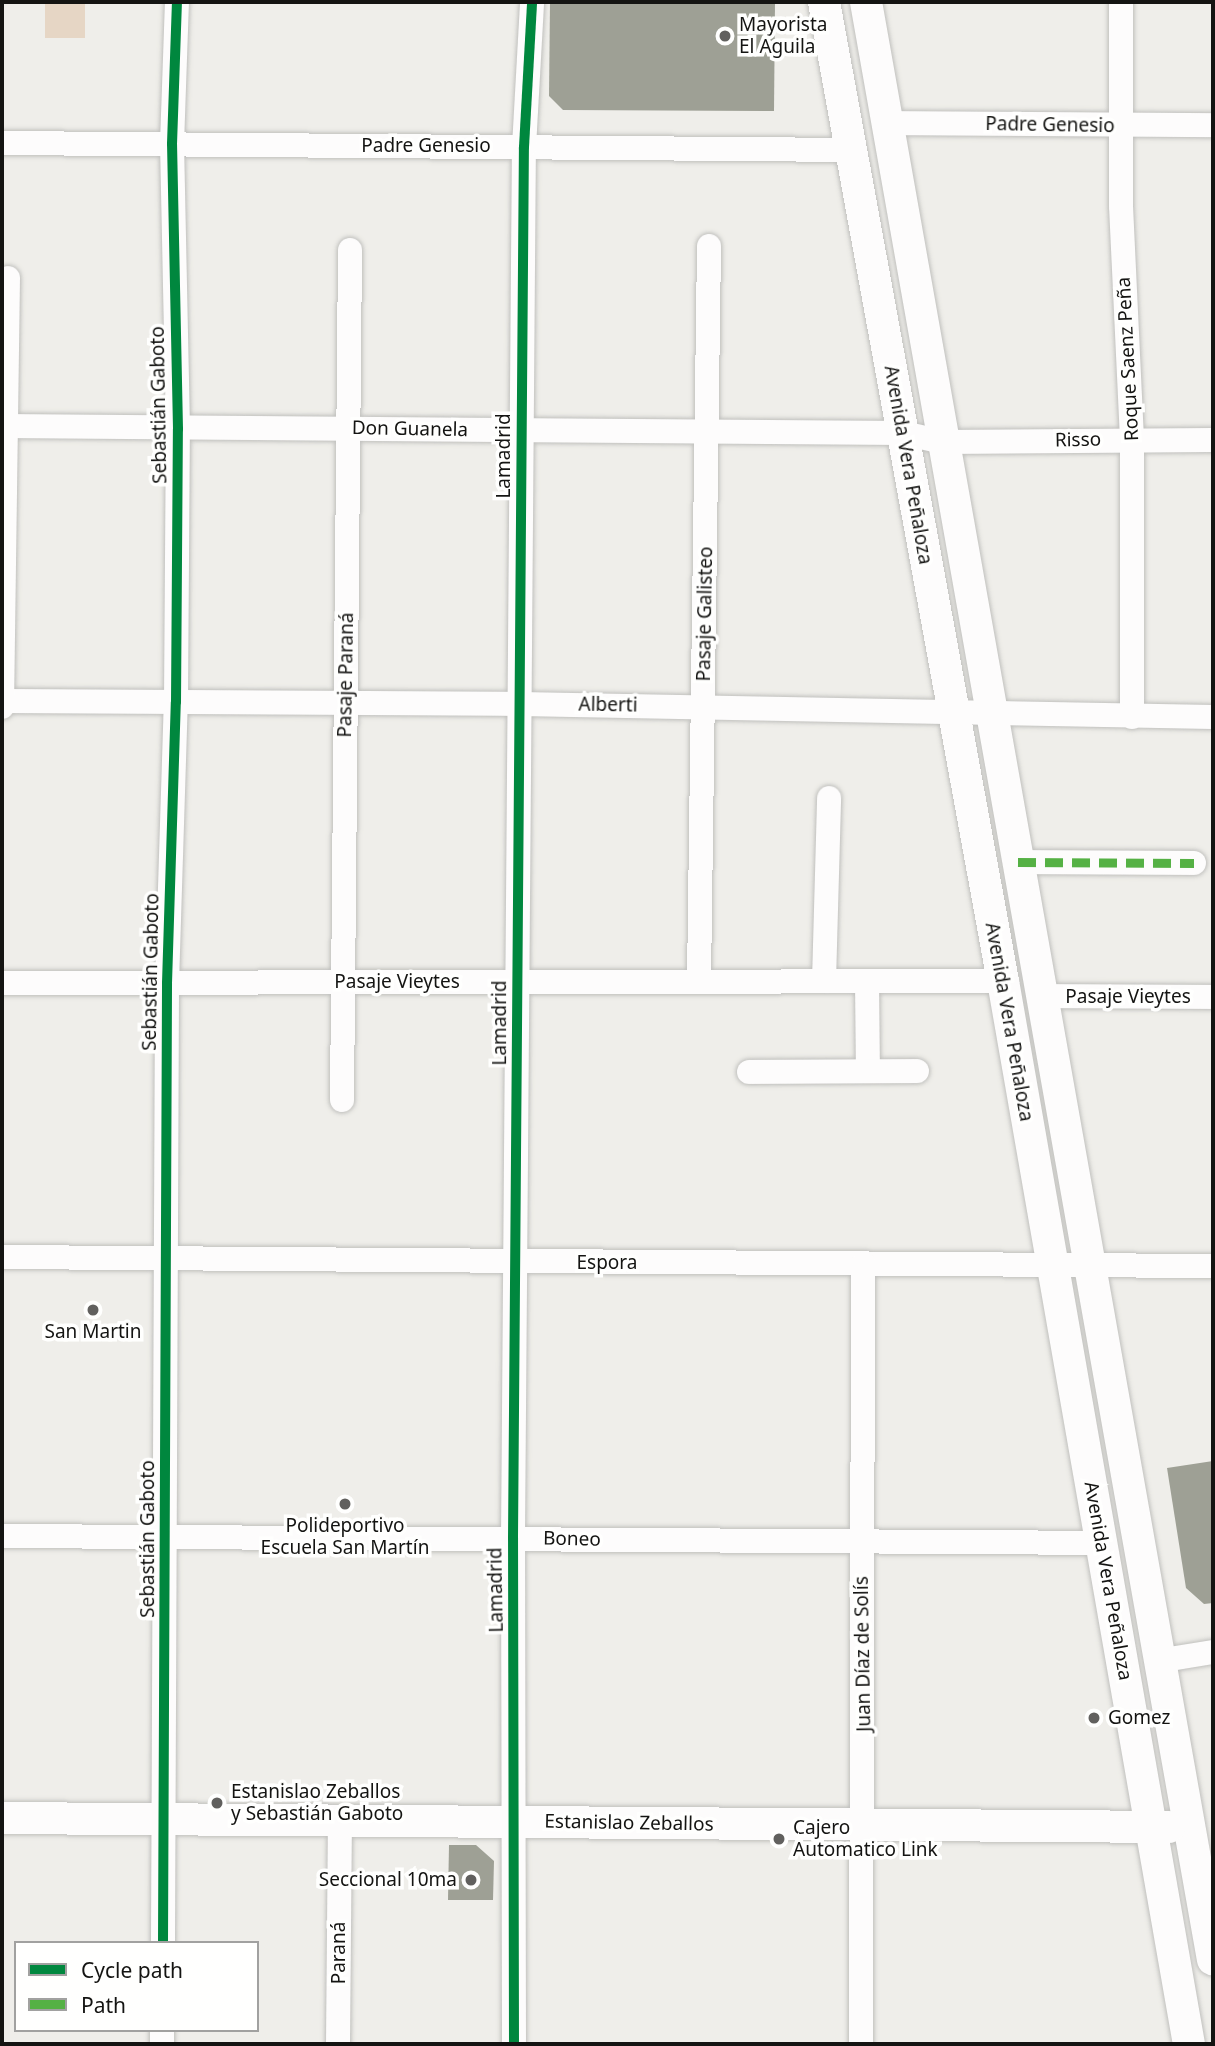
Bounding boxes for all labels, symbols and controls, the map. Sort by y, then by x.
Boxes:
place label: Mayorista El Aguila [739,14,827,58]
marker: Mayorista El Aguila [717,28,733,44]
street label: Padre Genesio [985,112,1115,138]
street label: Padre Genesio [361,135,491,157]
street label: Roque Saenz Peña [1112,276,1144,442]
street label: Sebastián Gaboto [146,326,172,484]
street label: Avenida Vera Peñaloza [879,364,937,566]
street label: Lamadrid [493,413,515,499]
street label: Don Guanela [352,417,468,441]
street label: Risso [1055,428,1101,452]
street label: Pasaje Galisteo [692,546,718,682]
street label: Pasaje Paraná [334,612,358,738]
street label: Alberti [578,693,638,717]
street label: Sebastián Gaboto [138,893,164,1051]
street label: Avenida Vera Peñaloza [980,921,1038,1123]
street label: Pasaje Vieytes [334,971,460,993]
street label: Lamadrid [489,980,511,1066]
street label: Pasaje Vieytes [1065,986,1191,1008]
street label: Espora [577,1252,637,1274]
marker: San Martin [85,1302,101,1318]
place label: San Martin [44,1321,142,1343]
street label: Sebastián Gaboto [137,1460,159,1618]
street label: Avenida Vera Peñaloza [1079,1480,1137,1682]
marker: Polideportivo Escuela San Martín [337,1496,353,1512]
place label: Polideportivo Escuela San Martín [261,1515,429,1559]
street label: Boneo [543,1527,601,1551]
street label: Lamadrid [484,1547,508,1633]
street label: Juan Díaz de Solís [850,1576,876,1732]
place label: Gomez [1108,1707,1171,1729]
marker: Gomez [1086,1710,1102,1726]
place label: Estanislao Zeballos y Sebastián Gaboto [231,1781,403,1825]
marker: Estanislao Zeballos y Sebastián Gaboto [209,1795,225,1811]
street label: Estanislao Zeballos [544,1810,714,1836]
place label: Cajero Automatico Link [793,1817,938,1861]
marker: Cajero Automatico Link [771,1831,787,1847]
place label: Seccional 10ma [319,1869,457,1891]
marker: Seccional 10ma [463,1872,479,1888]
street label: Paraná [328,1922,350,1984]
legend [14,1941,259,2032]
text: Cycle path [81,1956,183,1984]
text: Path [81,1991,126,2019]

